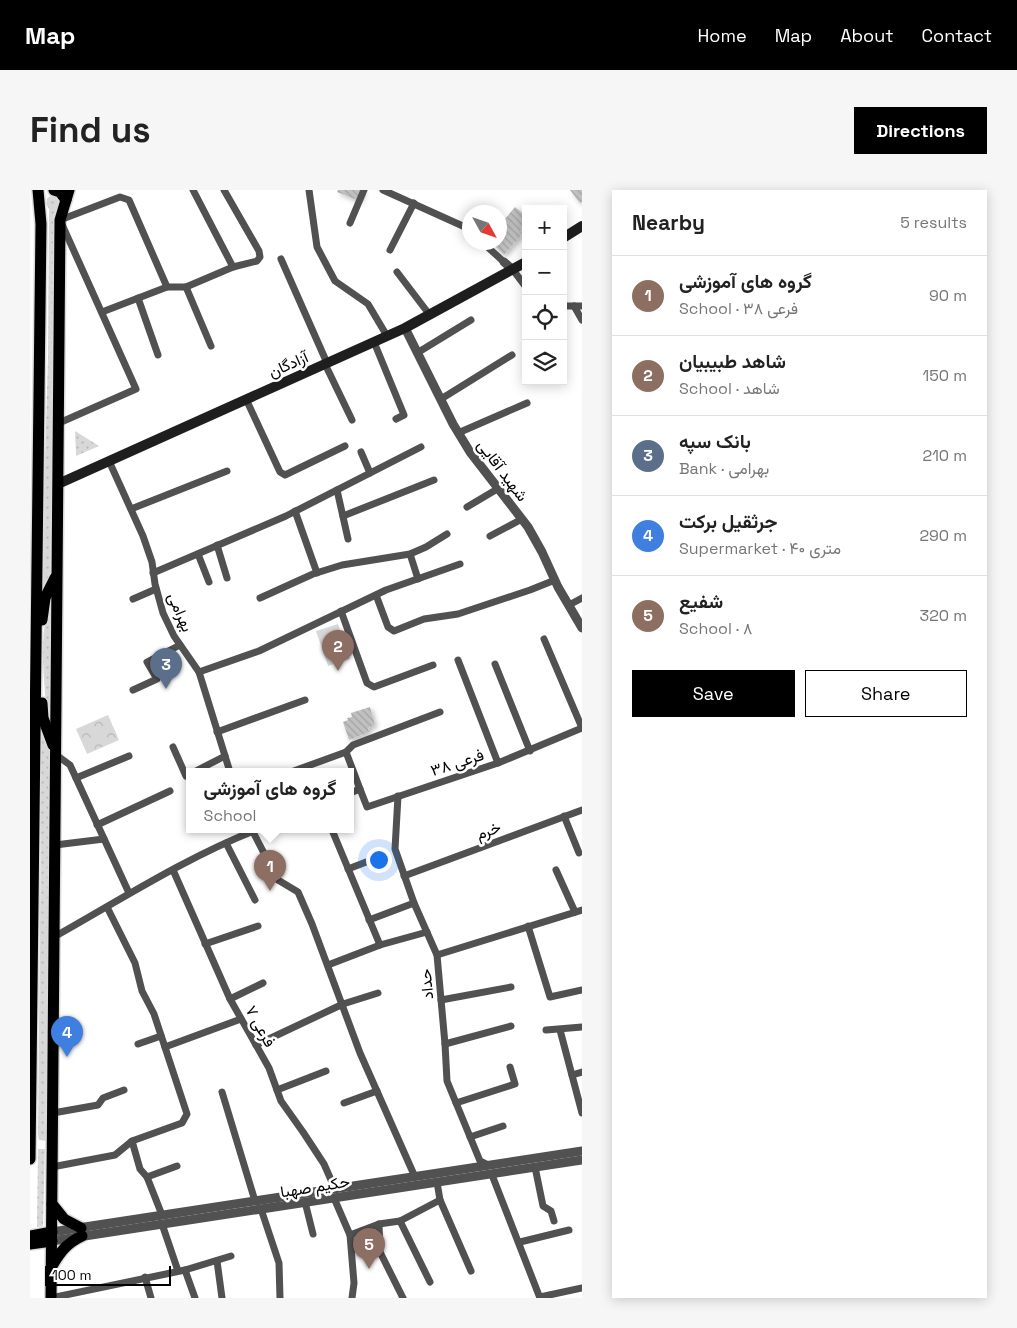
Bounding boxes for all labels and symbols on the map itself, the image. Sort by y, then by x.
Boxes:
north arrow [462,205,507,250]
street label: آزادگان [265,346,313,382]
street label: شهید آقایی [472,435,533,506]
street label: بهرامی [163,589,198,635]
pin: 2 [322,630,354,671]
pin: 3 [150,648,182,689]
street label: فرعی ۳۸ [428,744,487,781]
street label: خرم [473,816,504,845]
your location [366,847,392,873]
pin: 1 [254,850,286,891]
street label: حداد [415,968,438,1000]
street label: فرعی ۷ [241,1002,281,1051]
pin: 4 [51,1016,83,1057]
street label: حکیم صهبا [279,1171,352,1202]
pin: 5 [353,1228,385,1269]
scale bar [45,1263,171,1286]

